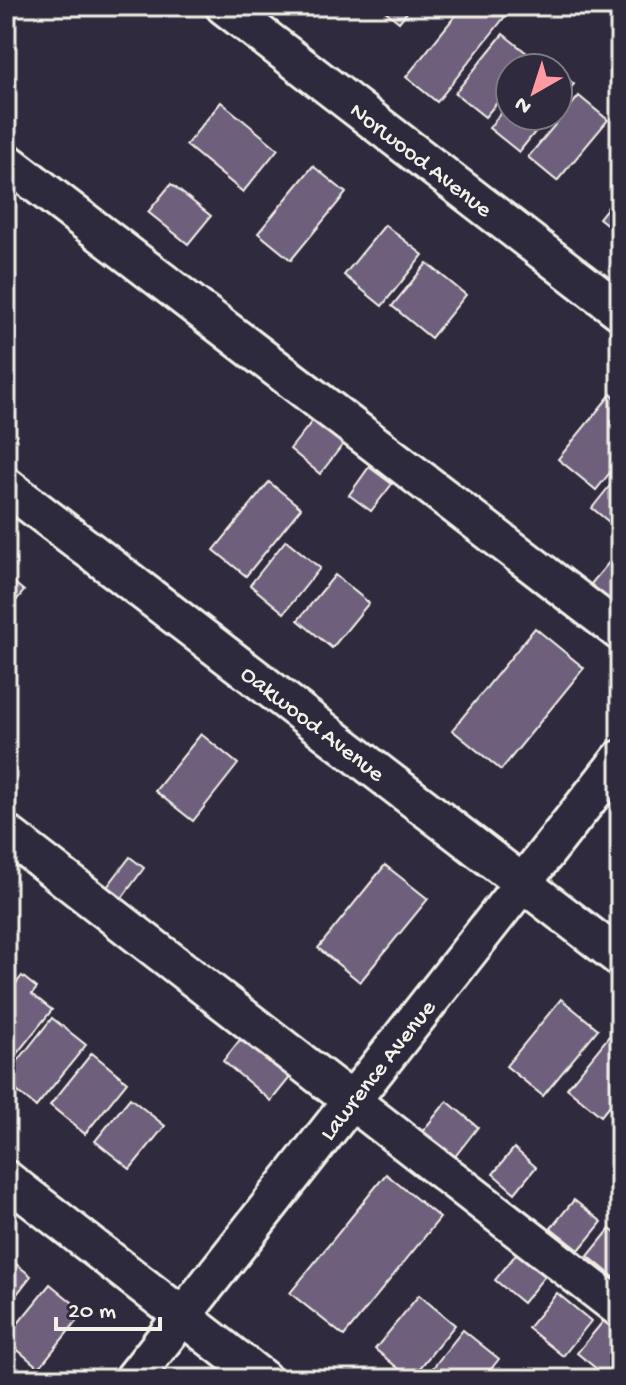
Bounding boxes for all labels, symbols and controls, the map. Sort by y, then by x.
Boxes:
north arrow [494,52,574,132]
text: N [510,90,538,119]
street label: Norwood Avenue [343,97,497,226]
street label: Oakwood Avenue [234,661,390,790]
street label: Lawrence Avenue [315,994,444,1148]
scale bar [56,1281,160,1331]
text: 20 m [68,1298,116,1327]

